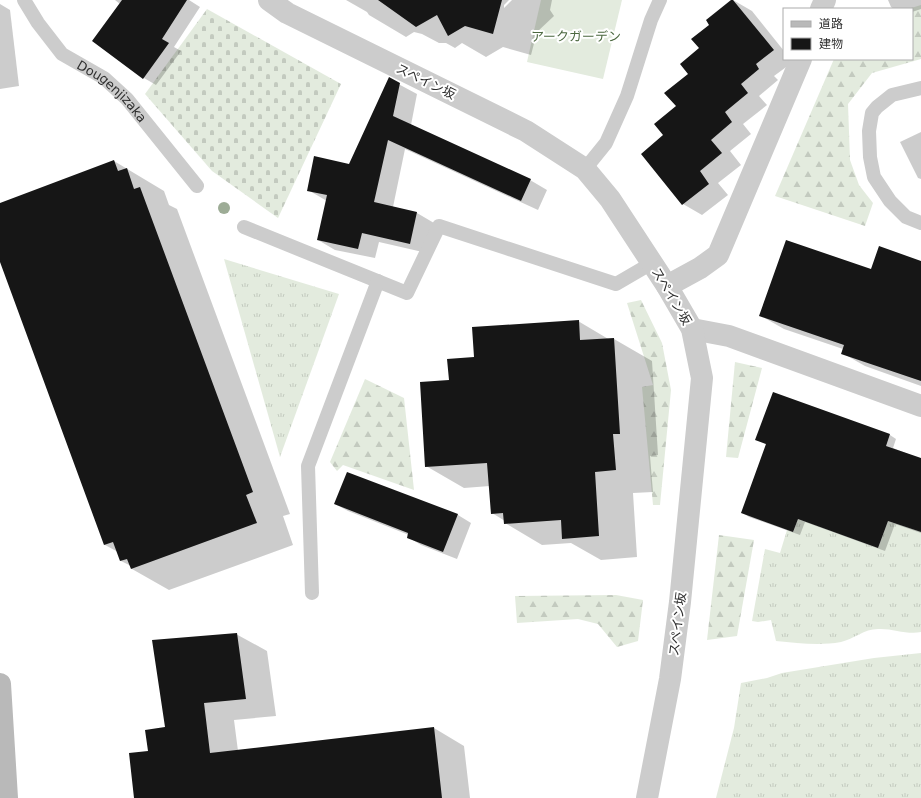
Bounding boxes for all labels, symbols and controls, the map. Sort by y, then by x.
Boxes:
legend [783,8,913,60]
text: 道路 [819,17,843,31]
park label: アークガーデン [531,29,621,44]
text: 建物 [819,37,843,51]
street label: Dougenjizaka [74,57,150,125]
street label: スペイン坂 [394,61,458,102]
street label: スペイン坂 [649,265,695,328]
street label: スペイン坂 [666,591,689,657]

